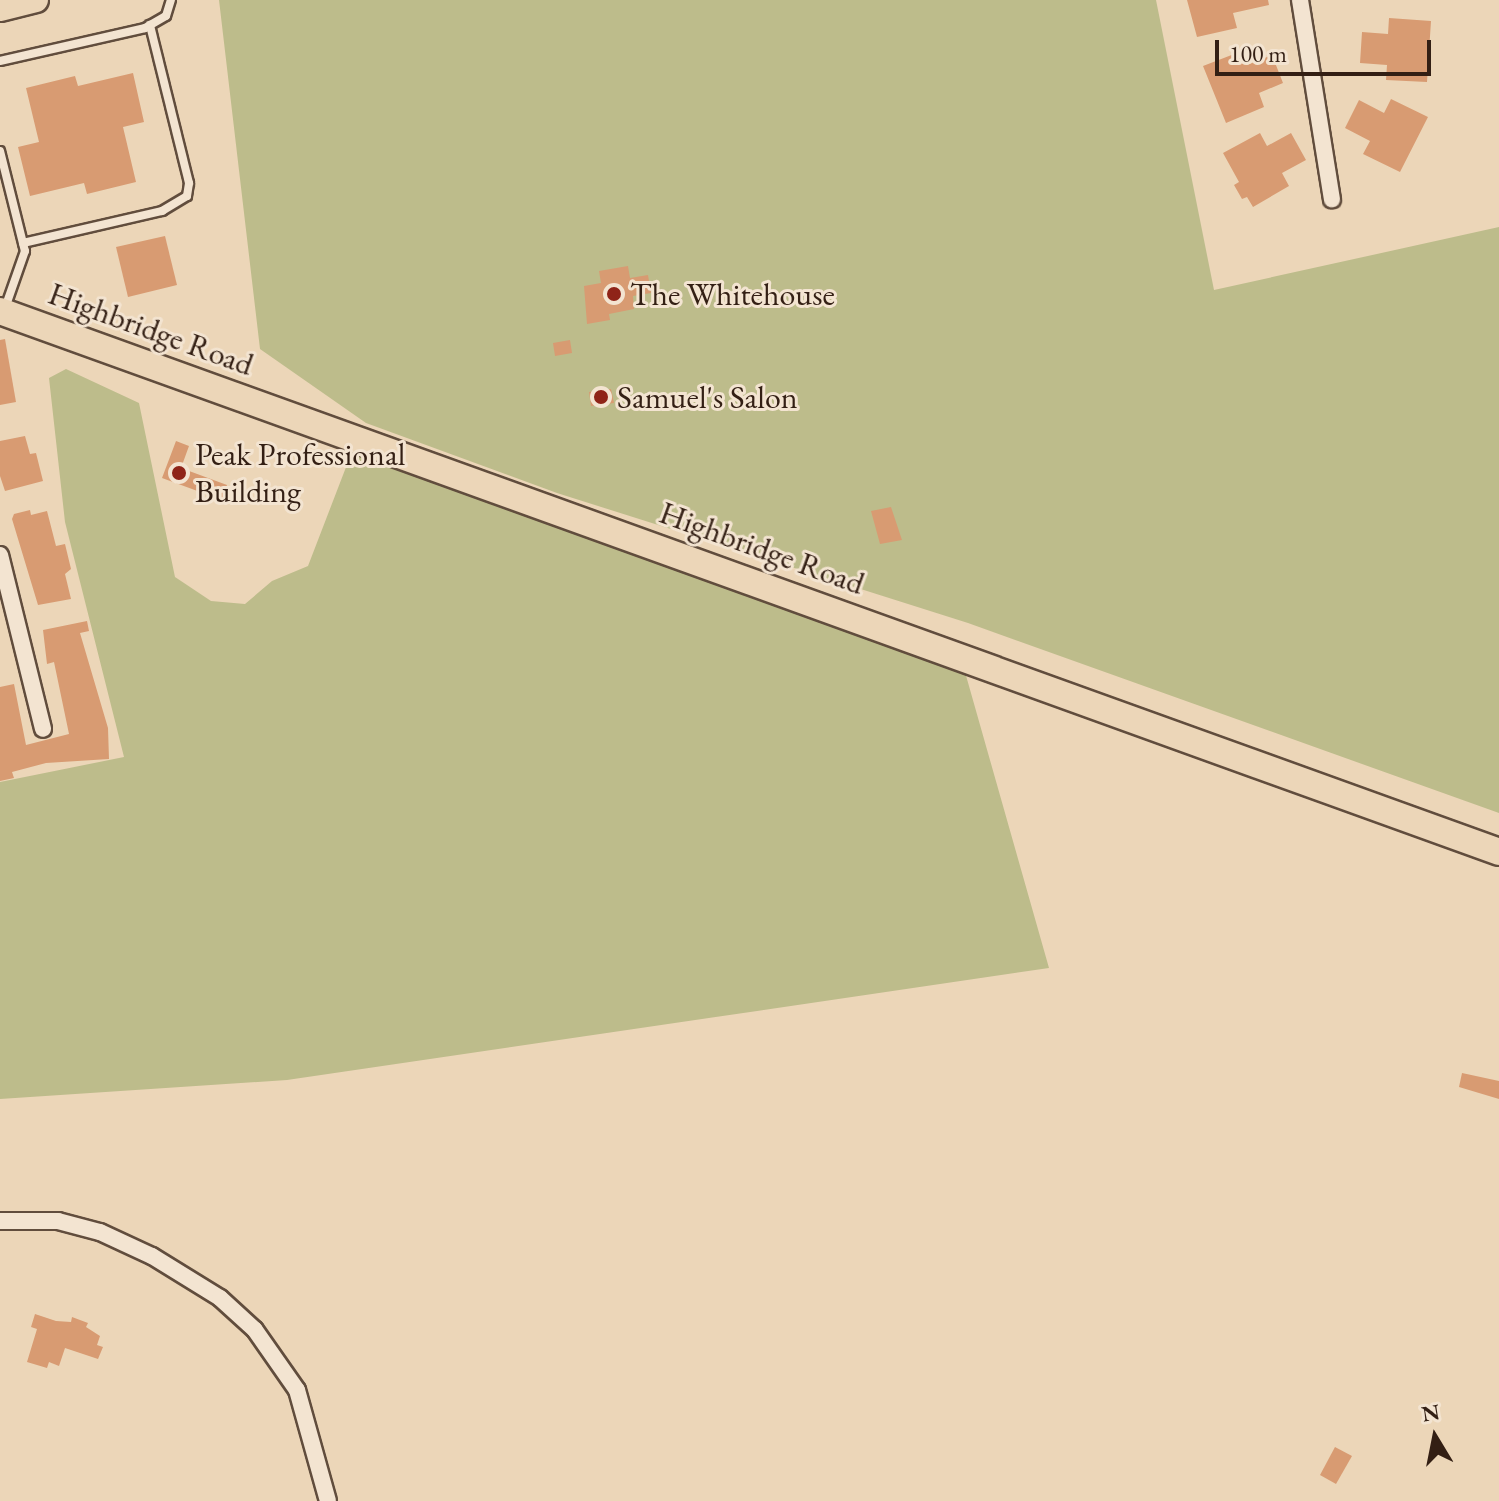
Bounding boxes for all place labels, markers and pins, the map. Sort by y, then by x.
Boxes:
place label: The Whitehouse [630,275,835,313]
marker: The Whitehouse [605,285,623,303]
place label: Samuel's Salon [617,378,798,416]
marker: Samuel's Salon [592,388,610,406]
place label: Peak Professional Building [195,436,405,511]
marker: Peak Professional Building [170,464,188,482]

